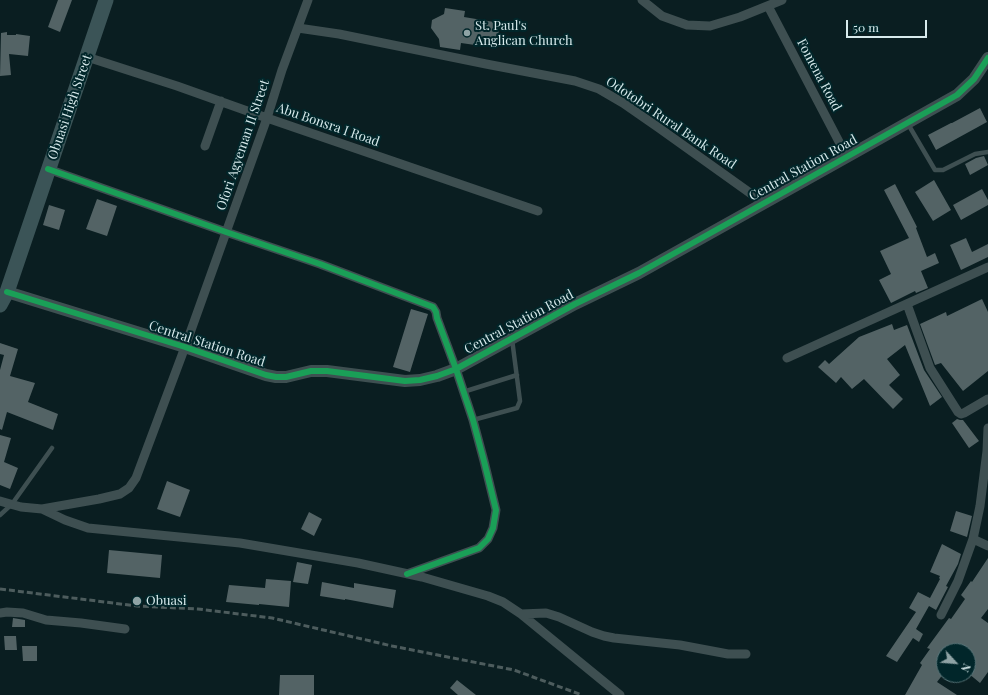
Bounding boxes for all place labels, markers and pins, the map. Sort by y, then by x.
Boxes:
place label: St. Paul's Anglican Church [475,18,573,49]
marker: St. Paul's Anglican Church [462,28,472,38]
place label: Obuasi [146,593,187,609]
marker: Obuasi [131,595,143,607]

